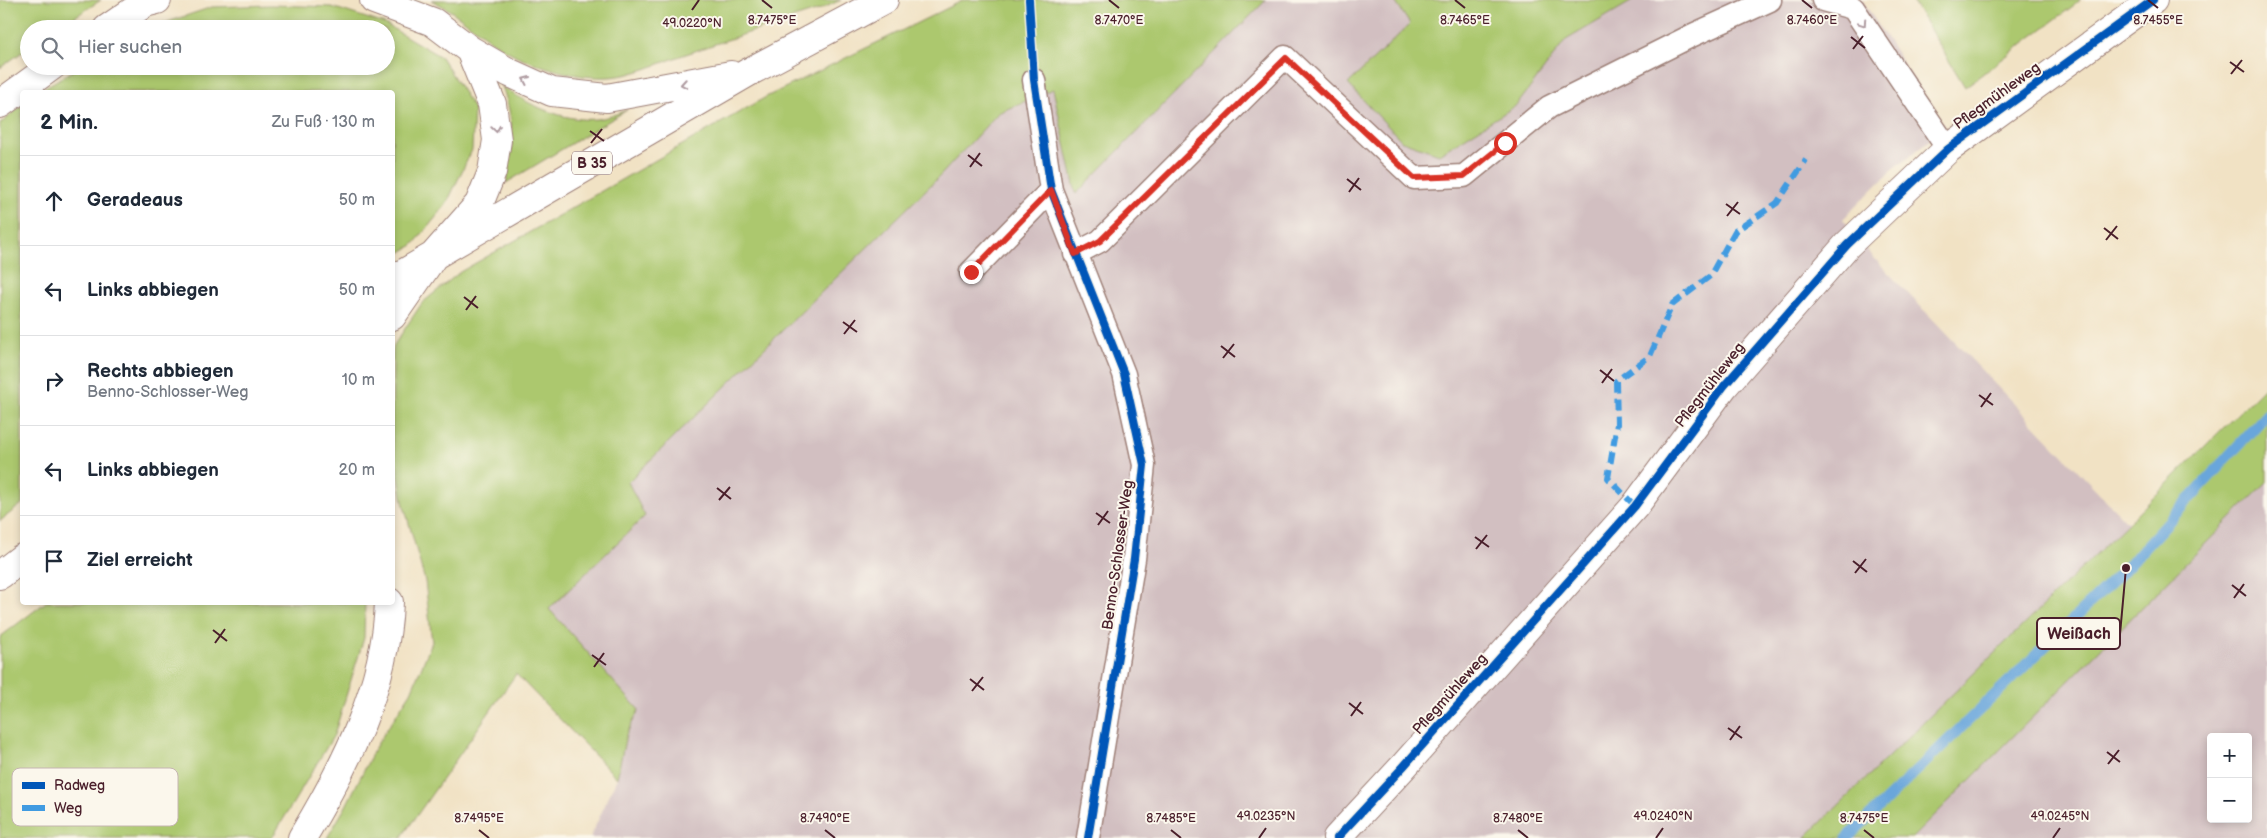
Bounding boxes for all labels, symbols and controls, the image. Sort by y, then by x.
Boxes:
text: 8.7475°E [748,13,796,28]
text: 8.7470°E [1095,13,1144,28]
text: 8.7465°E [1440,13,1490,28]
text: 8.7460°E [1787,13,1837,28]
text: 8.7455°E [2133,13,2183,28]
text: 49.0220°N [662,16,722,31]
one-way arrow [1857,17,1866,27]
search box [20,20,395,75]
icon: search [38,34,66,62]
text: Hier suchen [78,36,182,59]
street label: Pflegmühleweg [1950,58,2044,134]
one-way arrow [522,76,531,87]
one-way arrow [680,78,688,88]
text: 2 Min. [40,110,98,135]
text: Zu Fuß · 130 m [272,113,375,132]
one-way arrow [490,125,500,134]
route start [1494,132,1517,155]
road number: B 35 [572,152,612,174]
icon: ahead [40,187,68,215]
text: Geradeaus [87,189,183,212]
text: 50 m [339,191,375,210]
route end [960,261,983,284]
icon: left [40,277,68,305]
text: Links abbiegen [87,279,219,302]
text: 50 m [339,281,375,300]
street label: Pflegmühleweg [1671,339,1749,431]
text: Rechts abbiegen [87,360,234,383]
icon: right [40,367,68,395]
text: 10 m [342,371,375,390]
text: Benno-Schlosser-Weg [87,383,248,402]
icon: left [40,457,68,485]
text: Links abbiegen [87,459,219,482]
text: 20 m [339,461,375,480]
street label: Benno-Schlosser-Weg [1098,479,1138,631]
icon: arrive [40,547,68,575]
text: Ziel erreicht [87,549,193,572]
callout: Weißach [2037,618,2120,649]
text: Weißach [2047,625,2111,644]
street label: Pflegmühleweg [1409,649,1491,739]
map controls [2207,733,2252,823]
button: + [2207,733,2252,778]
legend [12,768,178,826]
text: Radweg [54,777,105,794]
button: − [2207,778,2252,823]
text: Weg [54,800,82,817]
text: 49.0235°N [1236,809,1296,824]
text: 49.0240°N [1633,809,1693,824]
text: 49.0245°N [2030,809,2090,824]
text: 8.7495°E [454,811,504,826]
text: 8.7490°E [800,811,850,826]
text: 8.7485°E [1146,811,1196,826]
text: 8.7480°E [1493,811,1543,826]
text: 8.7475°E [1840,811,1888,826]

